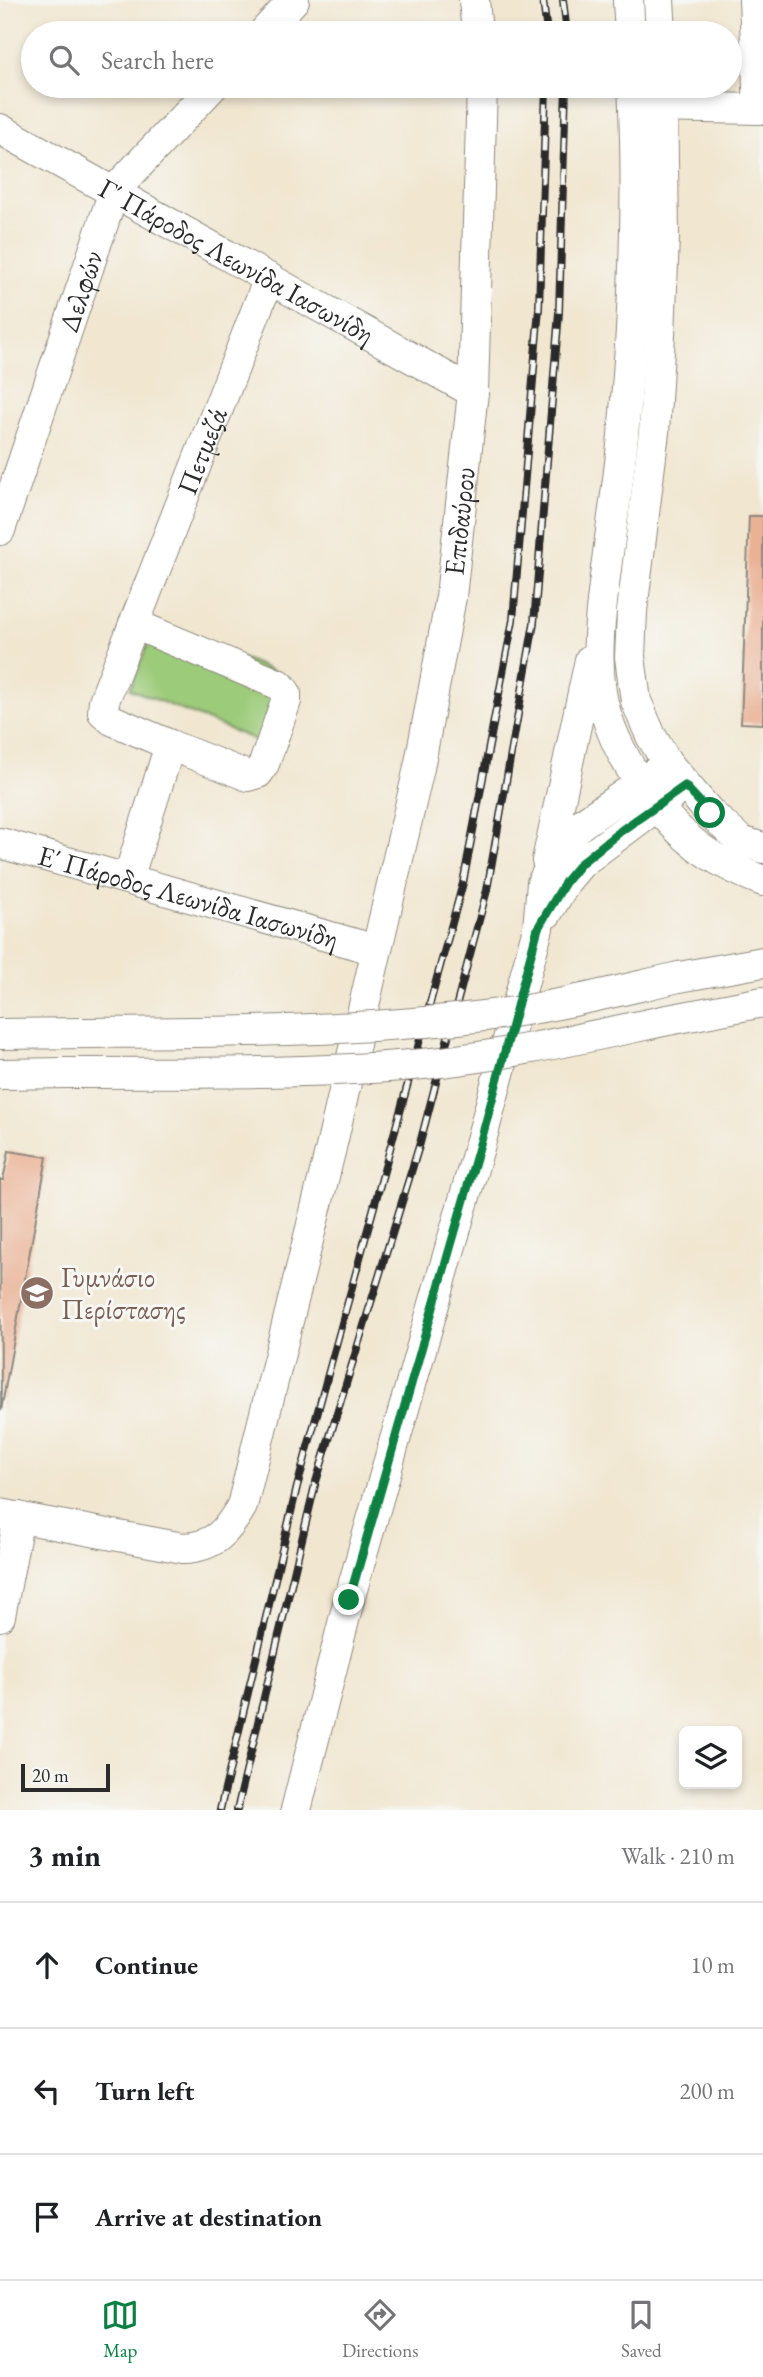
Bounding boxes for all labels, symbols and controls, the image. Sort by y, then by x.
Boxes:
search box [21,21,742,98]
icon: search [45,41,83,79]
text: Search here [101,43,214,77]
street label: Γ΄ Πάροδος Λεωνίδα Ιασωνίδη [93,170,381,352]
street label: Δελφών [50,246,111,336]
street label: Πετμεζά [168,402,235,500]
street label: Επιδαύρου [435,465,483,577]
route start [694,797,725,828]
street label: Ε΄ Πάροδος Λεωνίδα Ιασωνίδη [34,837,343,956]
place label: Γυμνάσιο Περίστασης [61,1259,186,1327]
school or university icon: Γυμνάσιο Περίστασης [18,1274,56,1312]
route end [333,1584,364,1615]
map controls [679,1726,742,1789]
button: layers [679,1726,742,1789]
scale bar [21,1761,110,1793]
text: 20 m [32,1763,69,1788]
text: 3 min [28,1836,101,1875]
text: Walk · 210 m [621,1841,735,1871]
icon: ahead [28,1946,66,1984]
text: Continue [95,1948,198,1982]
text: 10 m [690,1950,735,1980]
icon: left [28,2072,66,2110]
text: Turn left [95,2074,194,2108]
text: 200 m [679,2076,735,2106]
icon: arrive [28,2198,66,2236]
text: Arrive at destination [95,2200,322,2234]
tab: Map [101,2296,139,2363]
tab: Directions [342,2296,418,2363]
tab: Saved [621,2296,662,2363]

